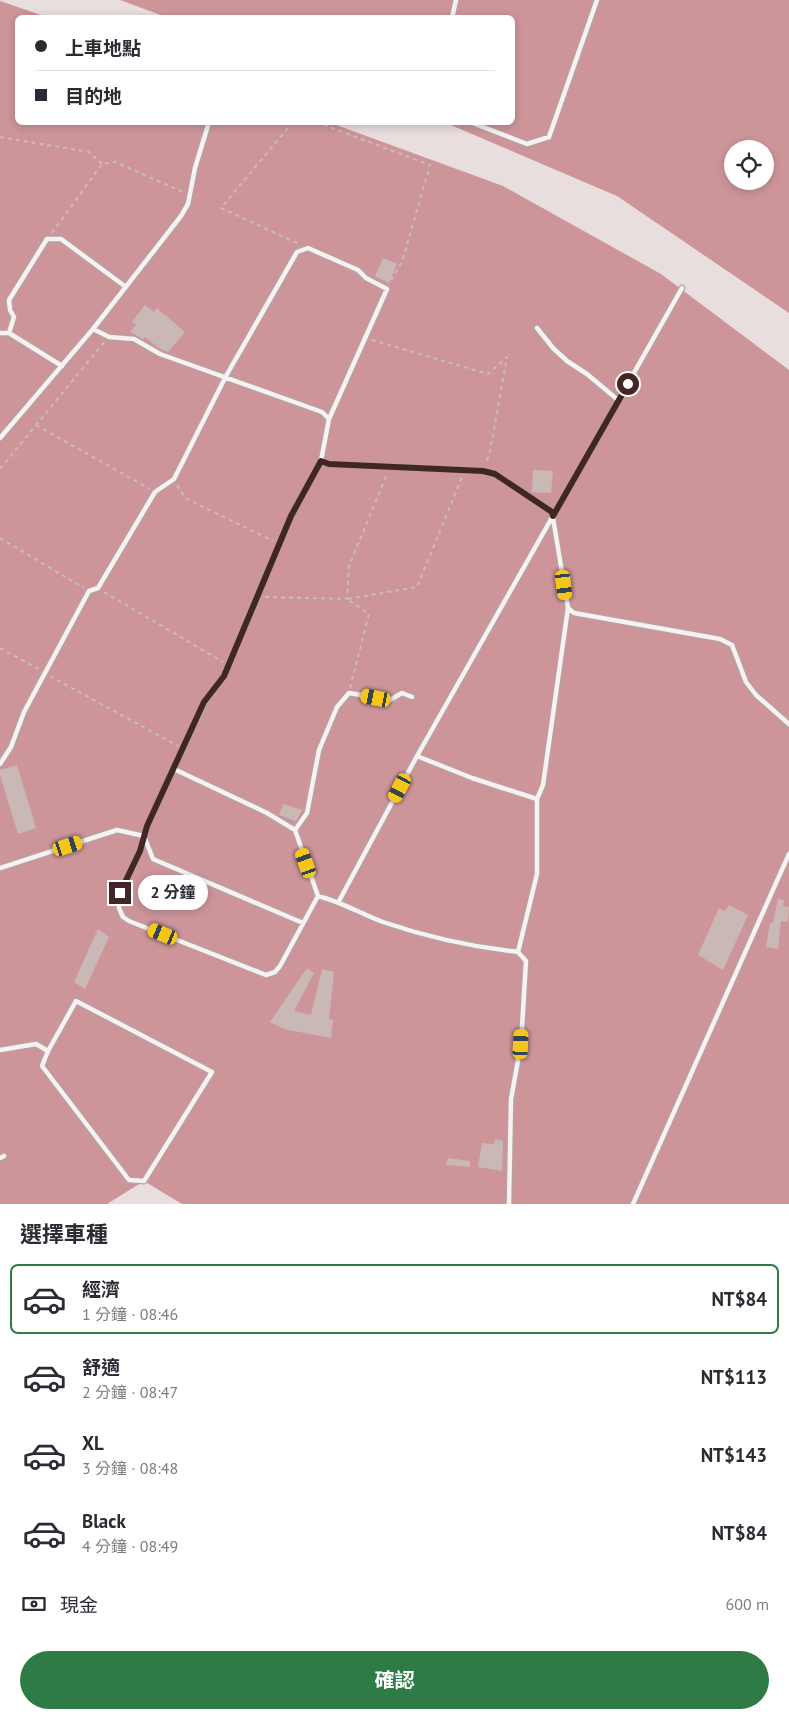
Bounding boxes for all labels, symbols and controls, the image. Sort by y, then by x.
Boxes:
text: 上車地點 [65,36,141,60]
text: 目的地 [65,84,122,108]
map controls [724,140,774,190]
button: locate [724,140,774,190]
route start [617,373,639,395]
car [554,569,573,601]
car [359,688,392,708]
car [386,771,413,805]
car [51,834,84,858]
car [293,846,318,880]
callout: 2 分鐘 [138,876,208,910]
route end [109,882,131,904]
text: 2 分鐘 [150,882,196,902]
car [146,921,179,947]
car [512,1029,529,1059]
text: 選擇車種 [20,1220,108,1248]
icon: car [22,1277,67,1322]
text: 經濟 [82,1277,120,1301]
text: NT$84 [711,1287,767,1311]
text: 1 分鐘 · 08:46 [82,1304,178,1324]
icon: car [22,1355,67,1400]
text: 舒適 [82,1355,120,1379]
text: NT$113 [701,1365,767,1389]
text: 2 分鐘 · 08:47 [82,1382,178,1402]
text: XL [82,1431,104,1455]
icon: car [22,1433,67,1478]
text: NT$143 [701,1443,767,1467]
text: 3 分鐘 · 08:48 [82,1458,178,1478]
text: Black [82,1509,126,1533]
icon: car [22,1511,67,1556]
text: NT$84 [711,1521,767,1545]
text: 4 分鐘 · 08:49 [82,1536,178,1556]
icon: cash [20,1590,48,1618]
text: 現金 [60,1593,98,1617]
text: 600 m [726,1594,769,1614]
button: 確認 [20,1651,769,1709]

